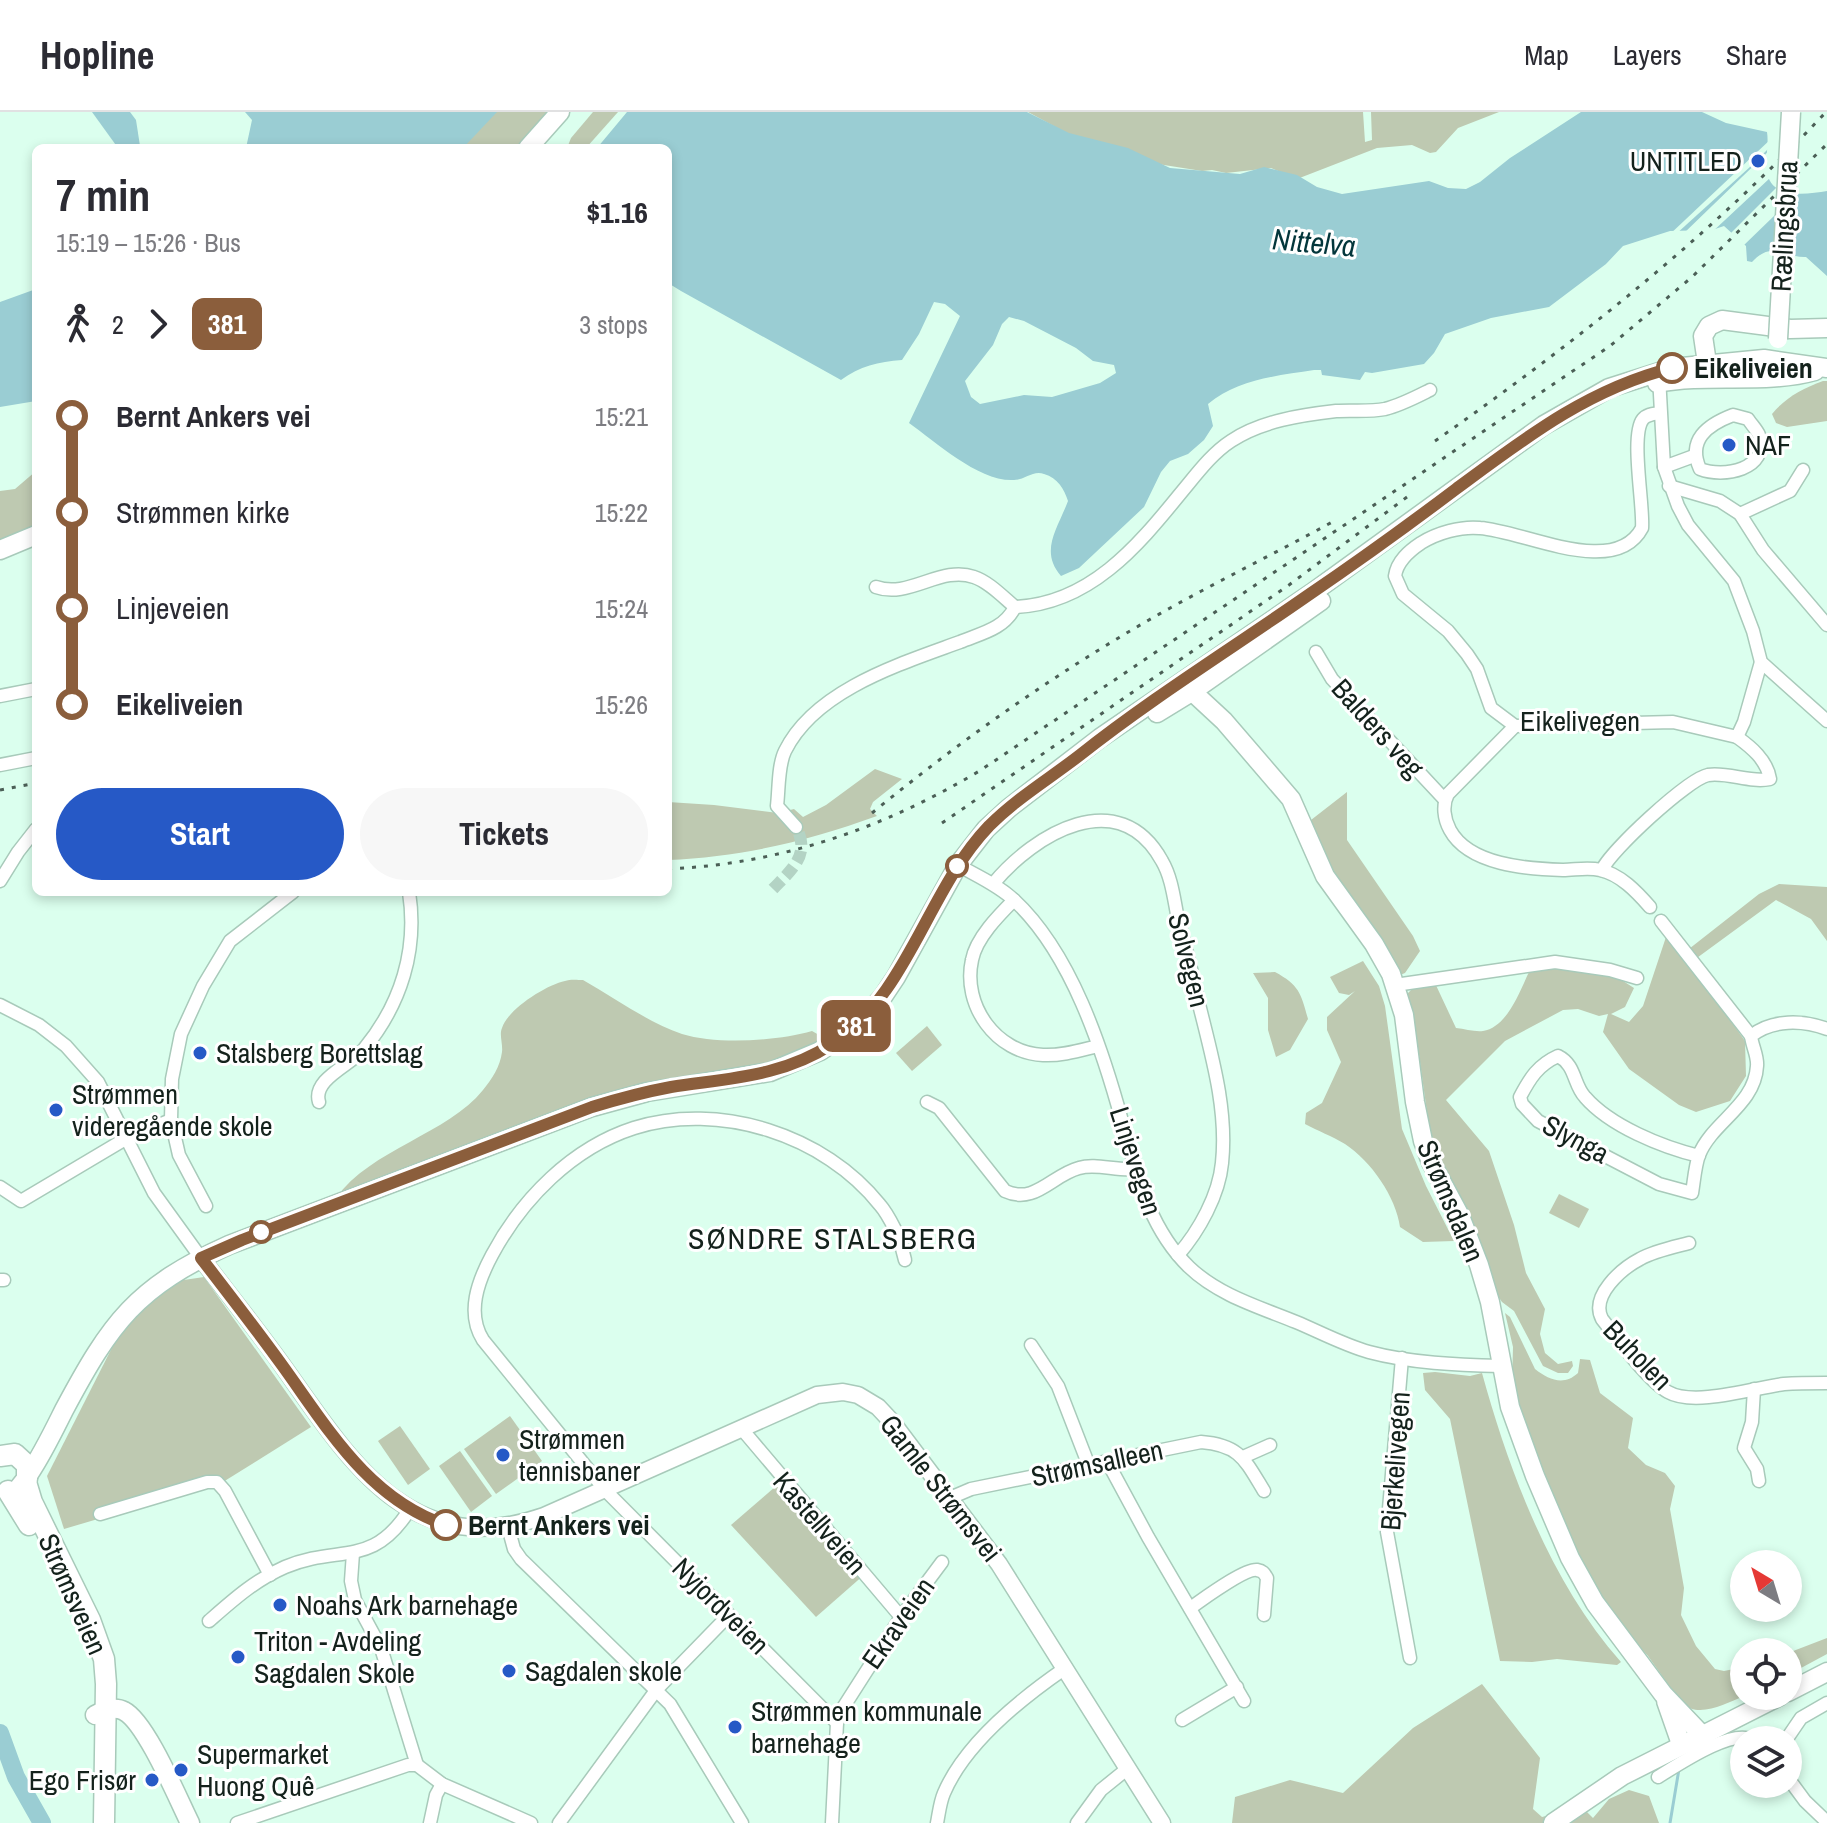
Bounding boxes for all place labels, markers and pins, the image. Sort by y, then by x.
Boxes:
place label: UNTITLED [1630,142,1742,180]
marker: UNTITLED [1749,152,1767,170]
place label: Eikeliveien [1694,349,1813,387]
marker: Eikeliveien [1657,353,1687,383]
place label: NAF [1745,426,1791,464]
marker: NAF [1720,436,1738,454]
unlabelled marker [946,855,968,877]
place label: Stalsberg Borettslag [216,1034,423,1072]
marker: Stalsberg Borettslag [191,1044,209,1062]
place label: Strømmen videregående skole [72,1075,272,1145]
marker: Strømmen videregående skole [47,1101,65,1119]
unlabelled marker [250,1221,272,1243]
place label: Strømmen tennisbaner [519,1420,641,1490]
marker: Strømmen tennisbaner [494,1446,512,1464]
place label: Bernt Ankers vei [468,1506,650,1544]
marker: Bernt Ankers vei [431,1510,461,1540]
place label: Noahs Ark barnehage [296,1586,518,1624]
marker: Noahs Ark barnehage [271,1596,289,1614]
place label: Triton - Avdeling Sagdalen Skole [254,1622,421,1692]
marker: Triton - Avdeling Sagdalen Skole [229,1648,247,1666]
place label: Sagdalen skole [525,1652,682,1690]
marker: Sagdalen skole [500,1662,518,1680]
place label: Strømmen kommunale barnehage [751,1692,982,1762]
marker: Strømmen kommunale barnehage [726,1718,744,1736]
place label: Supermarket Huong Quê [197,1735,328,1805]
place label: Ego Frisør [29,1761,136,1799]
marker: Supermarket Huong Quê [172,1761,190,1779]
marker: Ego Frisør [143,1771,161,1789]

